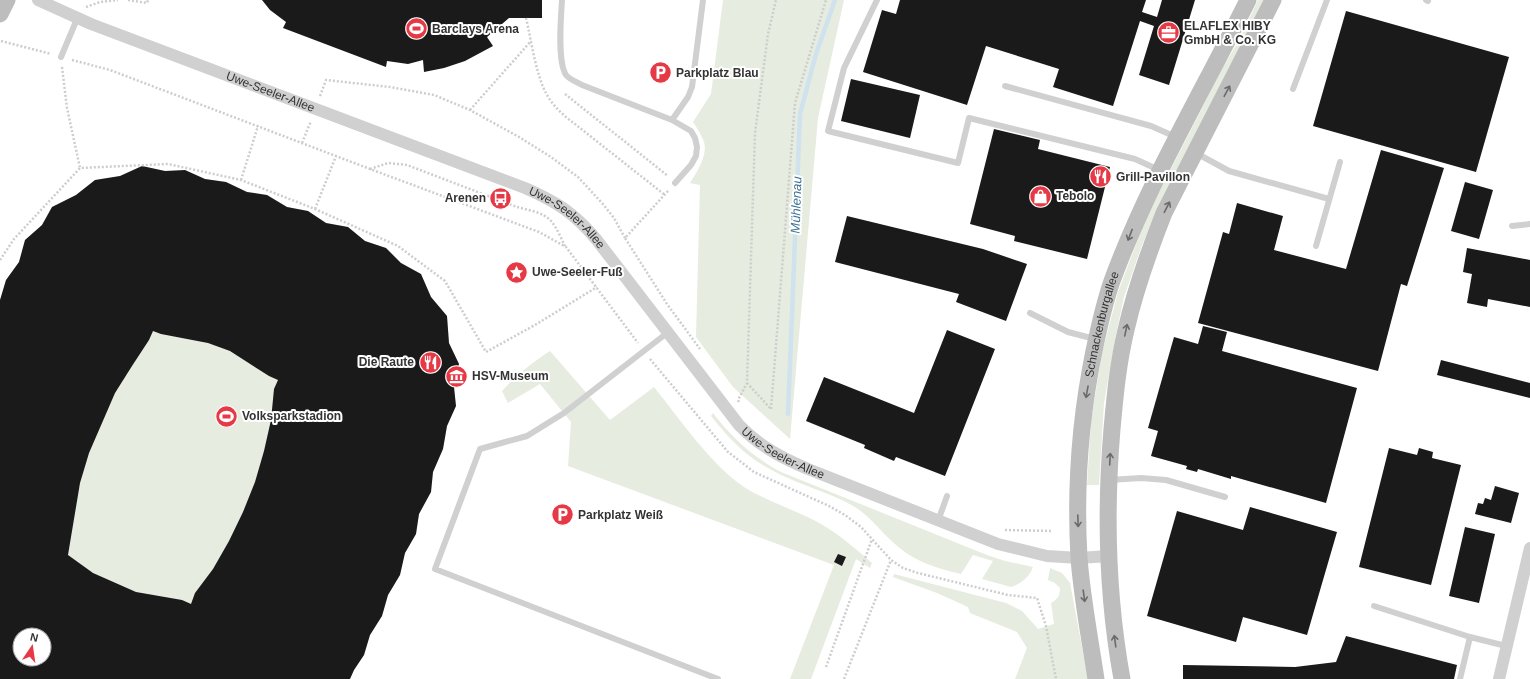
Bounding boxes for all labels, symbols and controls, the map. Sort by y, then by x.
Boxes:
sports icon: Barclays Arena [403,16,429,42]
place label: ELAFLEX HIBY GmbH & Co. KG [1184,19,1276,47]
office icon: ELAFLEX HIBY GmbH & Co. KG [1155,20,1181,46]
place label: Barclays Arena [432,22,519,36]
parking icon: Parkplatz Blau [647,60,673,86]
place label: Parkplatz Blau [676,66,759,80]
street label: Uwe-Seeler-Allee [224,69,317,115]
one-way arrow [1223,86,1231,98]
restaurant icon: Grill-Pavillon [1088,164,1114,190]
place label: Grill-Pavillon [1116,170,1190,184]
water label: Mühlenau [788,176,804,234]
shop icon: Tebolo [1027,183,1053,209]
street label: Uwe-Seeler-Allee [527,184,608,252]
bus stop icon: Arenen [488,185,514,211]
place label: Tebolo [1056,189,1094,203]
place label: Arenen [445,191,486,205]
one-way arrow [1164,201,1171,213]
one-way arrow [1126,228,1134,240]
place icon: Uwe-Seeler-Fuß [503,259,529,285]
place label: Uwe-Seeler-Fuß [532,265,623,279]
street label: Schnackenburgallee [1082,269,1122,379]
one-way arrow [1123,324,1131,337]
restaurant icon: Die Raute [417,349,443,375]
place label: Die Raute [359,355,414,369]
museum icon: HSV-Museum [443,363,469,389]
place label: HSV-Museum [472,369,549,383]
one-way arrow [1083,385,1091,398]
sports icon: Volksparkstadion [213,403,239,429]
place label: Volksparkstadion [242,409,341,423]
street label: Uwe-Seeler-Allee [739,424,827,482]
one-way arrow [1106,453,1113,466]
parking icon: Parkplatz Weiß [549,502,575,528]
place label: Parkplatz Weiß [578,508,663,522]
one-way arrow [1074,514,1082,527]
one-way arrow [1080,589,1088,602]
north arrow [12,627,52,667]
text: N [29,631,40,644]
one-way arrow [1111,635,1119,648]

